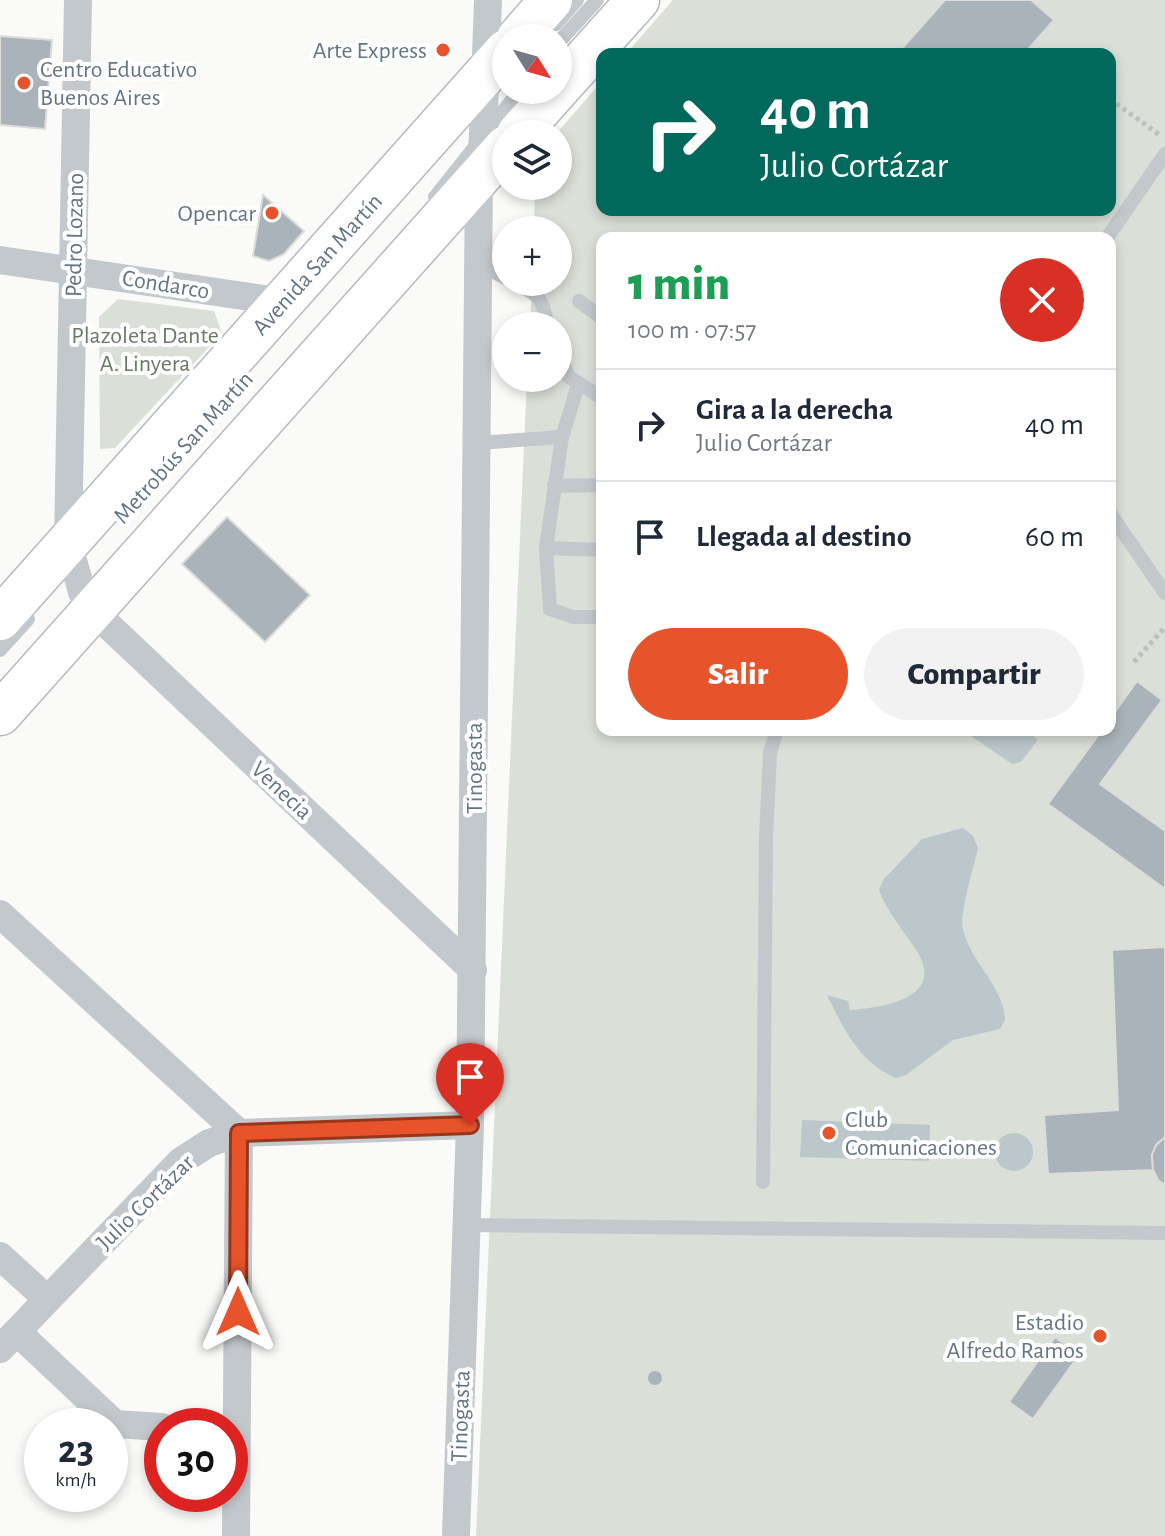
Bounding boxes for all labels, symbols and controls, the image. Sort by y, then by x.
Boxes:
north arrow [492,24,572,104]
map controls [492,24,572,392]
place label: Arte Express [313,39,427,63]
marker: Arte Express [434,41,452,59]
place label: Centro Educativo Buenos Aires [40,58,197,110]
marker: Centro Educativo Buenos Aires [15,74,33,92]
icon: right [628,80,732,184]
text: 40 m [760,83,871,139]
button: layers [492,120,572,200]
text: Julio Cortázar [760,148,948,184]
street label: Pedro Lozano [62,173,88,297]
street label: Avenida San Martín [248,189,387,340]
place label: Opencar [177,202,256,226]
marker: Opencar [263,204,281,222]
button: + [492,216,572,296]
button: close [1000,258,1084,342]
text: 1 min [628,261,730,309]
street label: Condarco [121,266,211,304]
button: − [492,312,572,392]
text: 100 m · 07:57 [628,317,756,343]
park label: Plazoleta Dante A. Linyera [71,324,219,376]
street label: Metrobús San Martín [109,367,258,528]
text: Gira a la derecha [696,395,893,425]
icon: right [628,403,672,447]
text: 40 m [1025,410,1084,440]
text: Julio Cortázar [696,430,832,456]
icon: arrive [628,515,672,559]
text: Llegada al destino [696,522,912,552]
text: 60 m [1025,522,1084,552]
button: Salir [628,628,848,720]
button: Compartir [864,628,1084,720]
street label: Tinogasta [463,722,487,814]
street label: Venecia [246,757,316,824]
pin [436,1043,504,1125]
icon: arrive [448,1055,492,1099]
place label: Club Comunicaciones [845,1108,997,1160]
marker: Club Comunicaciones [820,1124,838,1142]
street label: Julio Cortázar [92,1150,199,1255]
position arrow [196,1270,280,1354]
place label: Estadio Alfredo Ramos [946,1311,1084,1363]
marker: Estadio Alfredo Ramos [1091,1327,1109,1345]
street label: Tinogasta [447,1370,475,1462]
speed limit sign: 30 [144,1408,248,1512]
text: 23 [58,1430,94,1470]
text: km/h [55,1470,97,1490]

